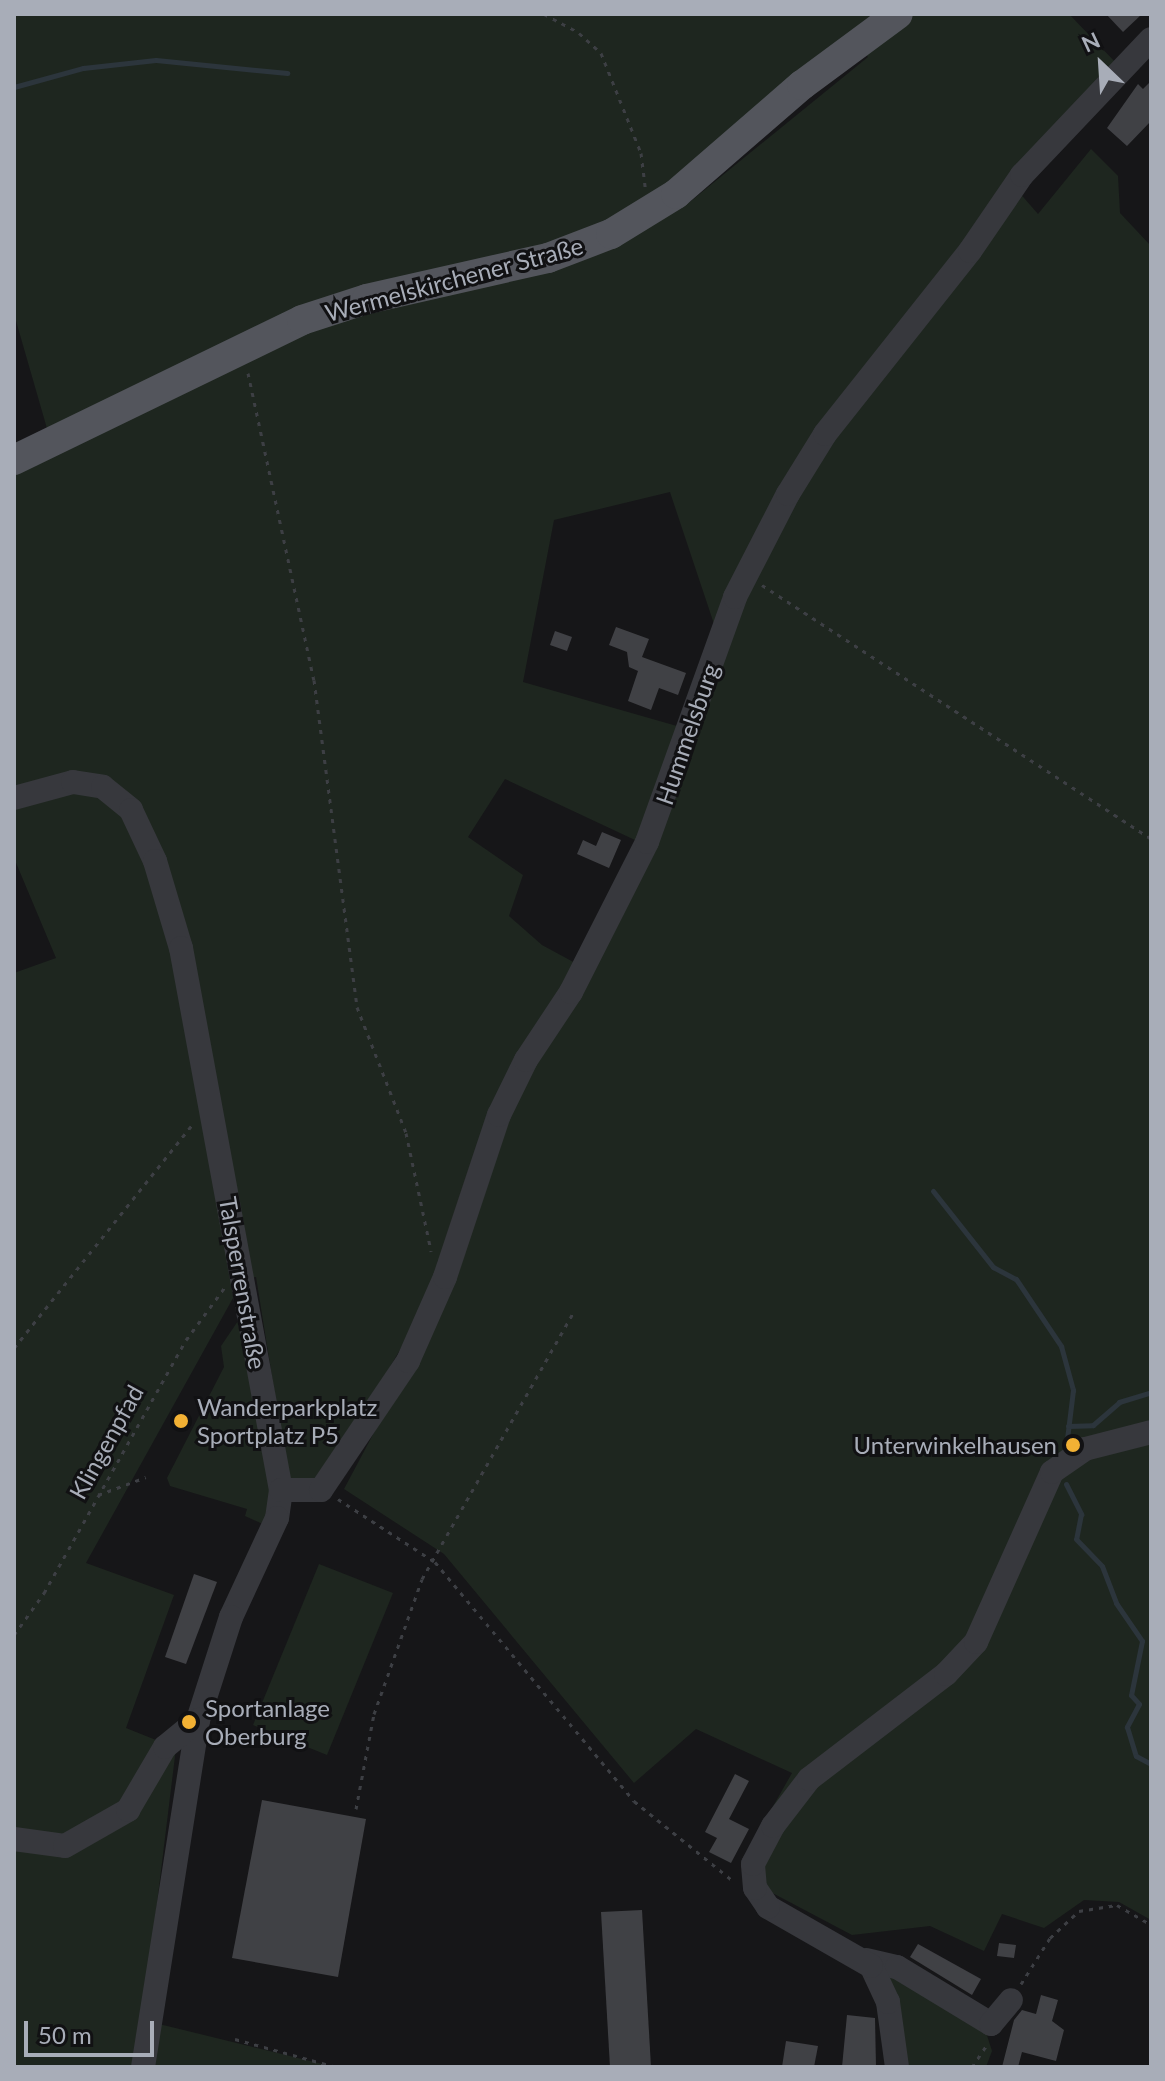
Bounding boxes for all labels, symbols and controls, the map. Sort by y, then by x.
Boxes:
north arrow [1061,24,1141,104]
text: N [1077,26,1104,58]
street label: Wermelskirchener Straße [322,231,586,327]
street label: Hummelsburg [649,660,725,808]
street label: Talsperrenstraße [214,1195,272,1371]
street label: Klingenpfad [63,1380,149,1504]
place label: Wanderparkplatz Sportplatz P5 [197,1393,377,1449]
marker: Wanderparkplatz Sportplatz P5 [172,1412,190,1430]
place label: Unterwinkelhausen [854,1431,1057,1459]
marker: Unterwinkelhausen [1064,1436,1082,1454]
place label: Sportanlage Oberburg [205,1694,330,1750]
marker: Sportanlage Oberburg [180,1713,198,1731]
scale bar [28,2005,158,2055]
text: 50 m [38,2020,92,2049]

